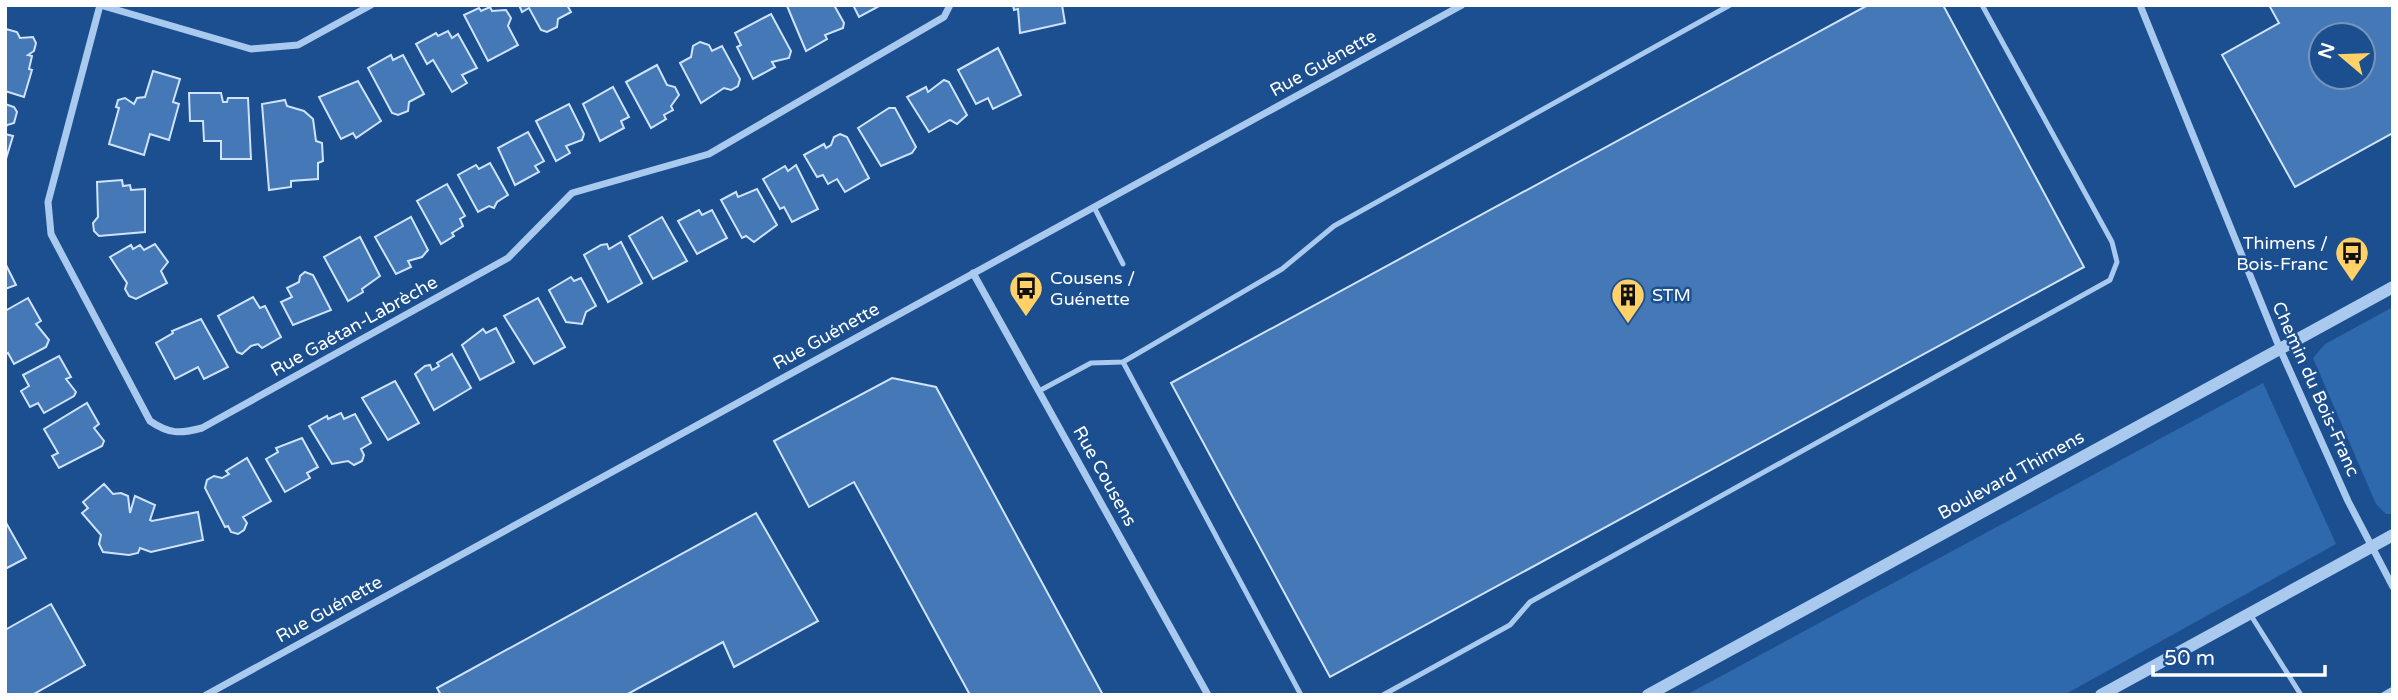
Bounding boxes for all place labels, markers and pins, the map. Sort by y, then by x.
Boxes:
place label: Thimens / Bois-Franc [2236,232,2328,275]
bus stop icon: Thimens / Bois-Franc [2333,234,2371,283]
place label: Cousens / Guénette [1050,267,1135,310]
bus stop icon: Cousens / Guénette [1007,269,1045,318]
building icon: STM [1609,276,1647,325]
place label: STM [1652,284,1691,306]

